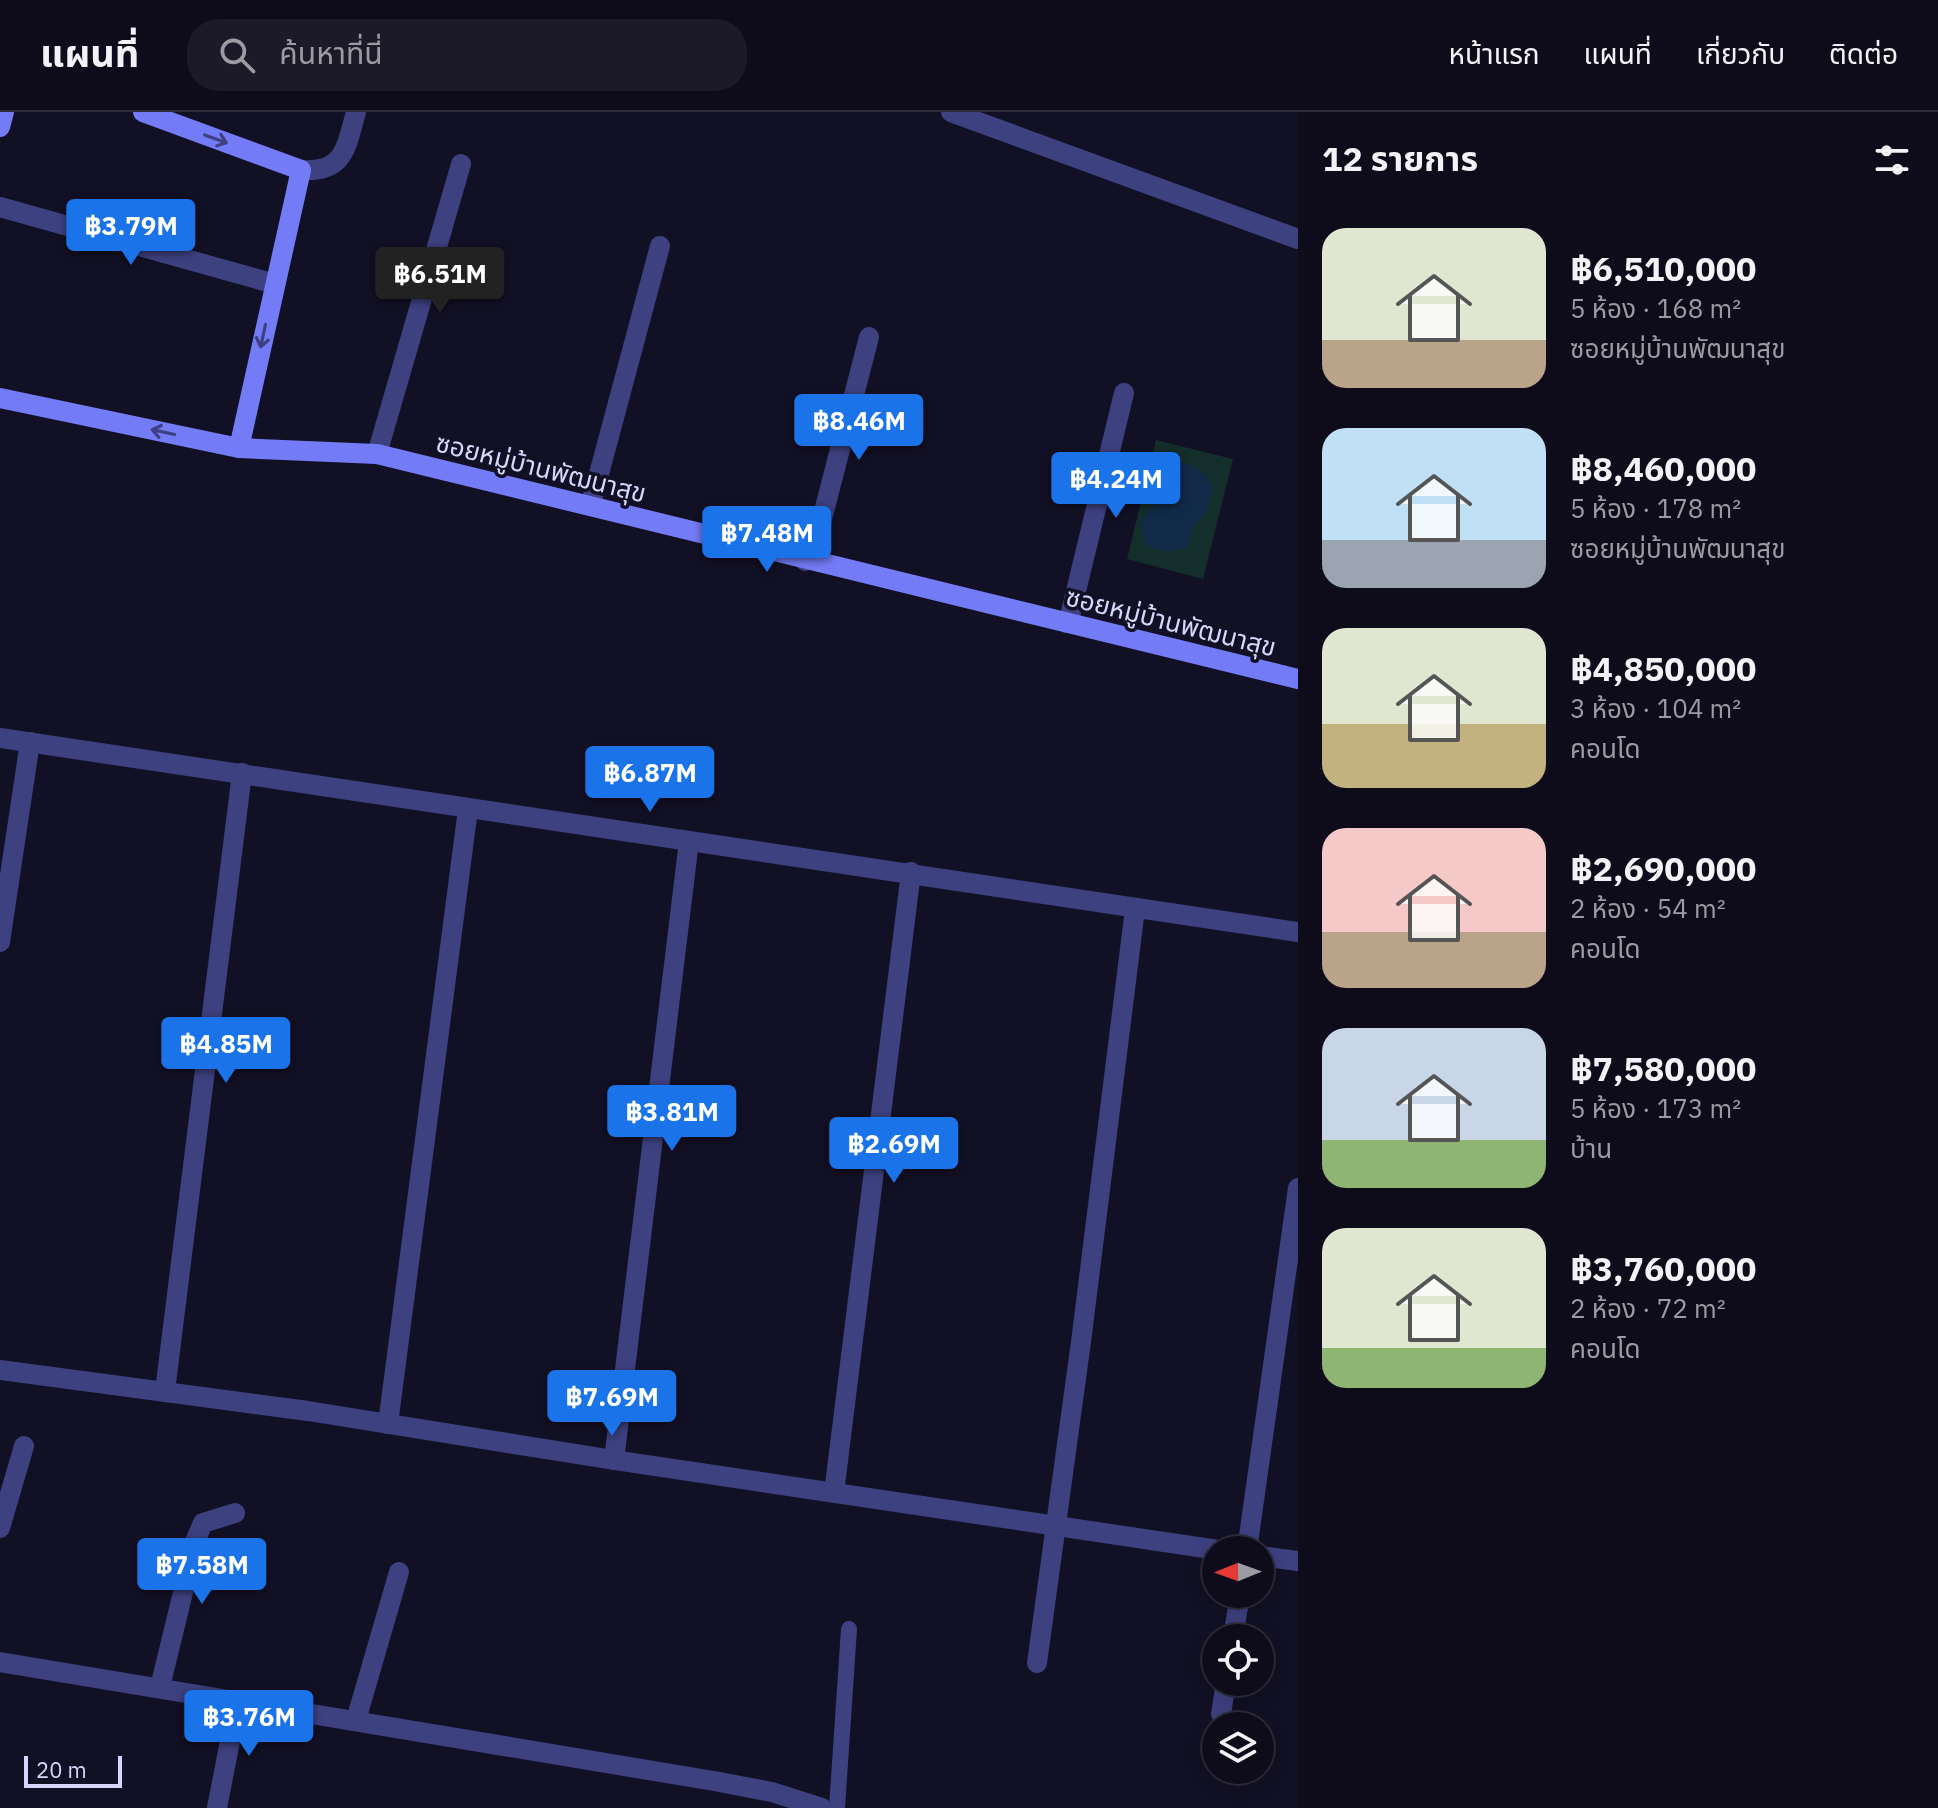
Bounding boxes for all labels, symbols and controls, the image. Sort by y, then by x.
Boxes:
search box [187,19,747,91]
text: แผนที่ [40,28,139,77]
icon: search [215,33,259,77]
text: ค้นหาที่นี่ [279,33,383,72]
text: หน้าแรก [1449,35,1540,72]
text: แผนที่ [1584,35,1652,72]
text: เกี่ยวกับ [1696,35,1785,72]
text: ติดต่อ [1829,35,1898,72]
one-way arrow [203,133,228,147]
text: 12 รายการ [1322,136,1478,180]
icon: filters [1870,138,1914,182]
pin: ฿3.79M [66,199,196,267]
text: ฿3.79M [84,208,178,242]
text: ฿6,510,000 [1570,246,1757,290]
pin: ฿6.51M [375,247,505,315]
text: ฿6.51M [393,256,487,290]
icon: home [1386,260,1482,356]
text: 5 ห้อง · 168 m² [1570,291,1741,325]
one-way arrow [255,322,270,348]
text: ซอยหมู่บ้านพัฒนาสุข [1570,331,1785,365]
pin: ฿8.46M [794,394,924,462]
text: ฿8.46M [812,403,906,437]
one-way arrow [151,424,176,439]
street label: ซอยหมู่บ้านพัฒนาสุข [433,424,650,510]
text: ฿8,460,000 [1570,446,1757,490]
pin: ฿4.24M [1051,452,1181,520]
icon: home [1386,460,1482,556]
text: ฿4.24M [1069,461,1163,495]
text: 5 ห้อง · 178 m² [1570,491,1741,525]
pin: ฿7.48M [702,506,832,574]
text: ฿7.48M [720,515,814,549]
text: ซอยหมู่บ้านพัฒนาสุข [1570,531,1785,565]
street label: ซอยหมู่บ้านพัฒนาสุข [1063,578,1280,664]
text: ฿4,850,000 [1570,646,1757,690]
icon: home [1386,660,1482,756]
text: 3 ห้อง · 104 m² [1570,691,1741,725]
text: คอนโด [1570,731,1641,765]
pin: ฿6.87M [585,746,715,814]
text: ฿6.87M [603,755,697,789]
text: ฿2,690,000 [1570,846,1757,890]
icon: home [1386,860,1482,956]
text: 2 ห้อง · 54 m² [1570,891,1726,925]
text: คอนโด [1570,931,1641,965]
pin: ฿4.85M [161,1017,291,1085]
text: ฿4.85M [179,1026,273,1060]
text: ฿7,580,000 [1570,1046,1757,1090]
icon: home [1386,1060,1482,1156]
pin: ฿3.81M [607,1085,737,1153]
text: 5 ห้อง · 173 m² [1570,1091,1741,1125]
text: ฿3.81M [625,1094,719,1128]
pin: ฿2.69M [829,1117,959,1185]
text: ฿2.69M [847,1126,941,1160]
text: บ้าน [1570,1131,1612,1165]
text: ฿3,760,000 [1570,1246,1757,1290]
icon: home [1386,1260,1482,1356]
text: 2 ห้อง · 72 m² [1570,1291,1726,1325]
text: คอนโด [1570,1331,1641,1365]
pin: ฿7.69M [547,1370,677,1438]
text: ฿7.69M [565,1379,659,1413]
north arrow [1202,1536,1274,1608]
map controls [1202,1536,1274,1784]
pin: ฿7.58M [137,1538,267,1606]
text: ฿7.58M [155,1547,249,1581]
button: locate [1202,1624,1274,1696]
pin: ฿3.76M [184,1690,314,1758]
text: ฿3.76M [202,1699,296,1733]
button: layers [1202,1712,1274,1784]
scale bar [24,1752,122,1788]
text: 20 m [36,1755,87,1784]

